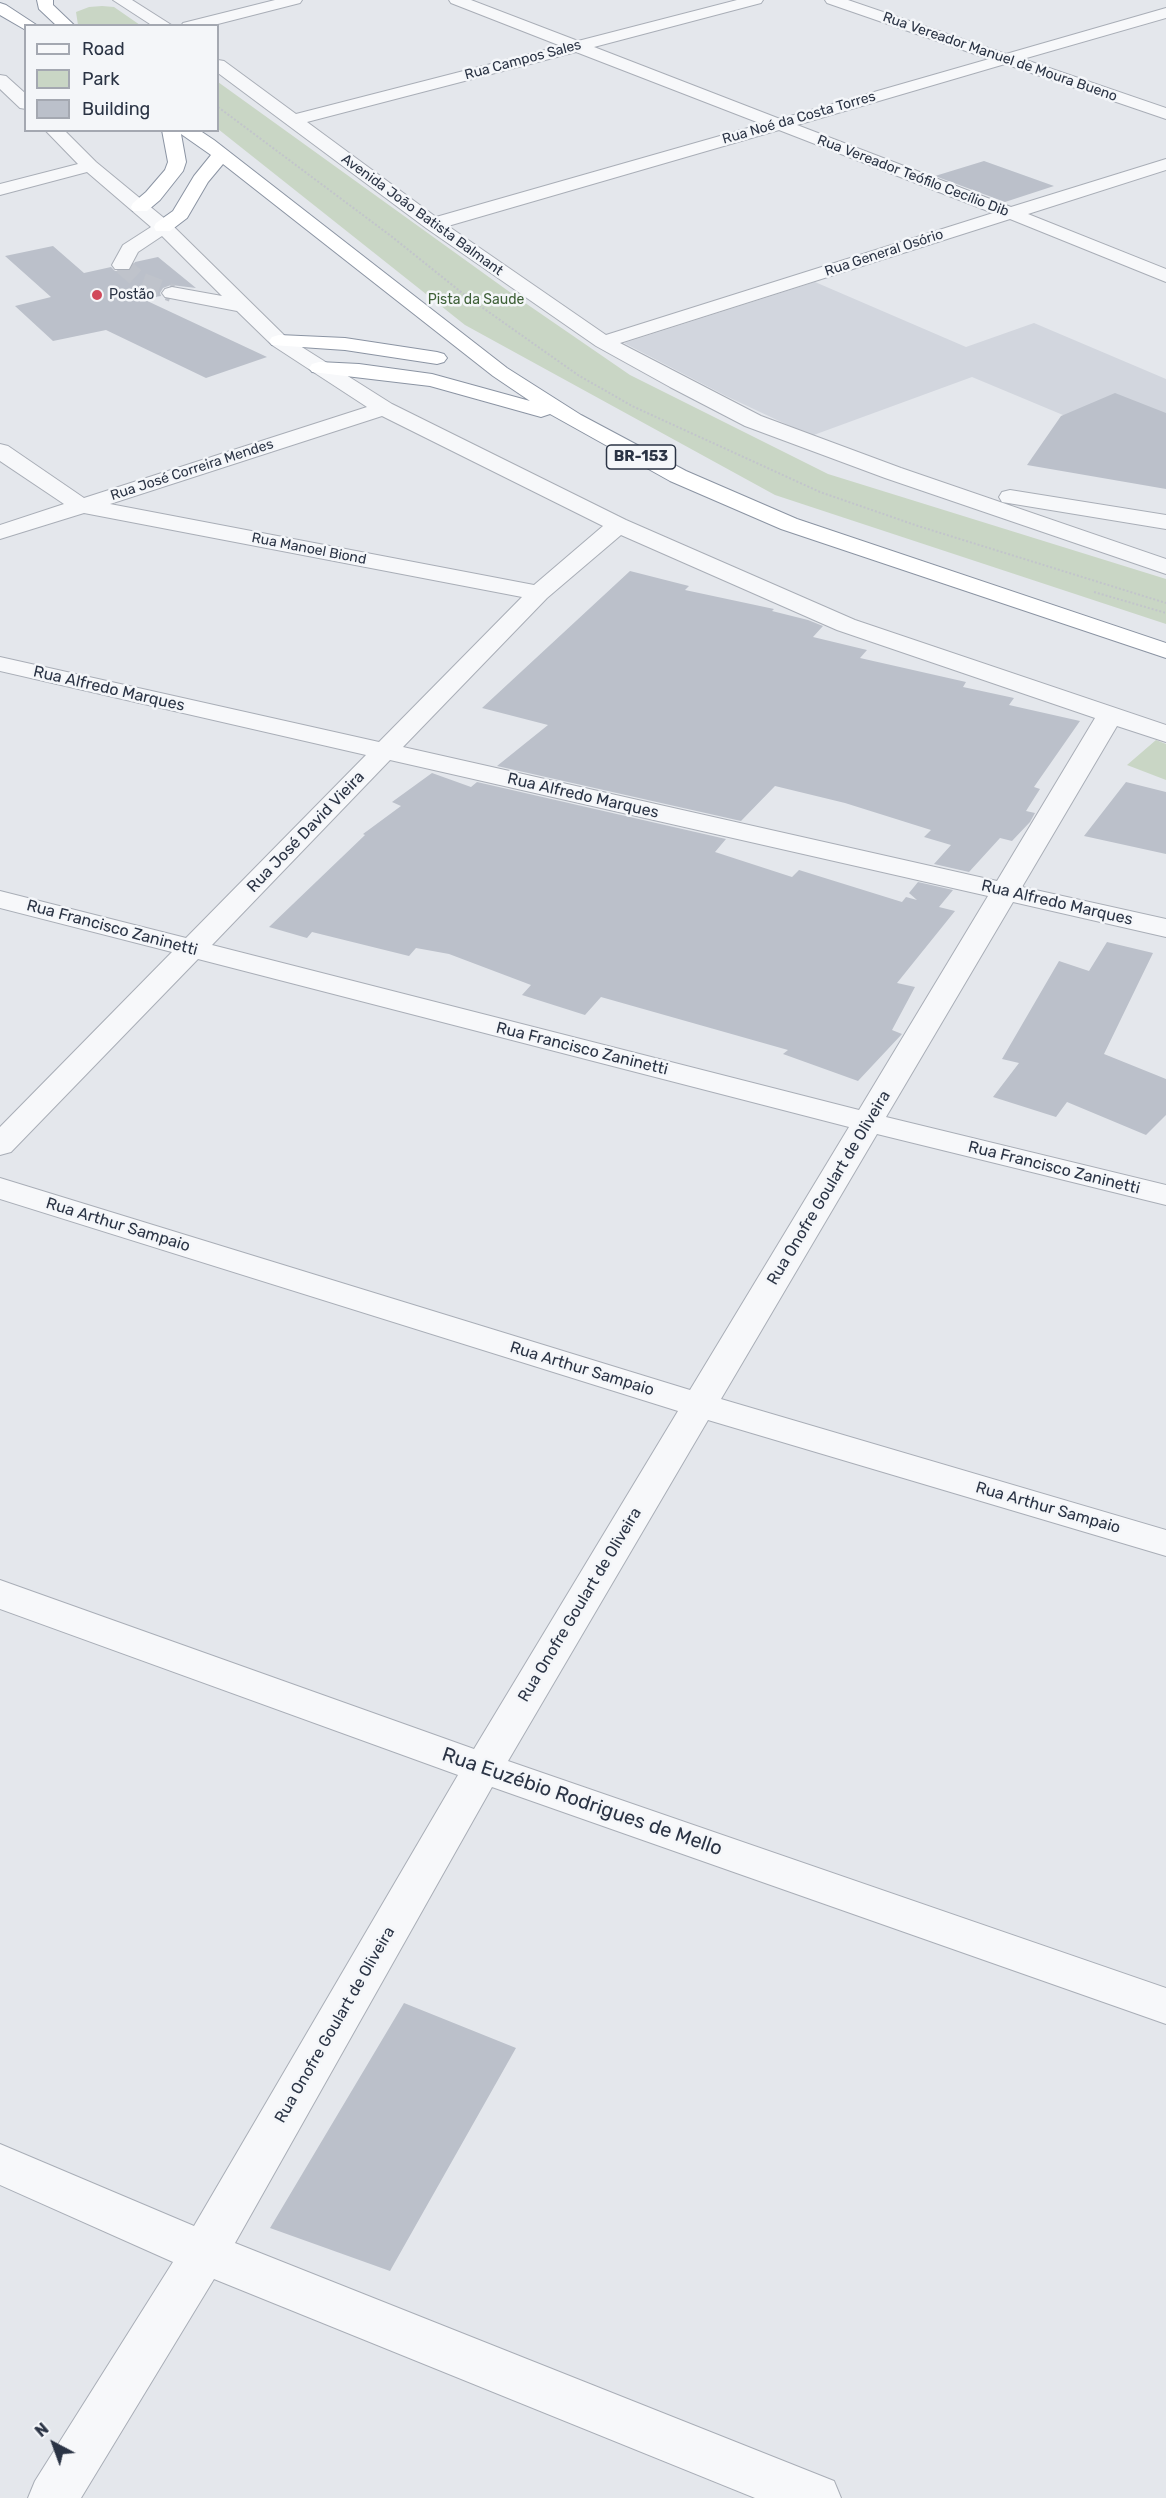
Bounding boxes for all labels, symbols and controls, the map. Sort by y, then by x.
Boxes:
street label: Rua Vereador Manuel de Moura Bueno [880,9,1120,105]
legend [24,24,219,132]
street label: Rua Campos Sales [463,36,583,84]
text: Road [82,38,125,60]
text: Park [82,68,119,90]
street label: Rua Noé da Costa Torres [720,88,878,148]
text: Building [82,98,150,120]
street label: Rua Vereador Teófilo Cecílio Dib [815,132,1011,220]
street label: Avenida João Batista Balmant [338,151,506,279]
street label: Rua General Osório [823,226,945,280]
place label: Postão [109,287,154,303]
marker: Postão [90,288,104,302]
park label: Pista da Saude [428,292,524,308]
street label: Rua José Correira Mendes [108,436,276,504]
road number: BR-153 [606,445,676,469]
street label: Rua Manoel Biond [250,530,368,568]
street label: Rua Alfredo Marques [31,662,187,716]
street label: Rua José David Vieira [243,767,369,897]
street label: Rua Alfredo Marques [505,769,661,823]
street label: Rua Alfredo Marques [979,876,1135,930]
street label: Rua Francisco Zaninetti [24,896,200,960]
street label: Rua Francisco Zaninetti [494,1018,670,1080]
street label: Rua Onofre Goulart de Oliveira [763,1087,895,1289]
street label: Rua Francisco Zaninetti [966,1137,1142,1199]
street label: Rua Arthur Sampaio [44,1194,192,1256]
street label: Rua Arthur Sampaio [508,1338,656,1400]
street label: Rua Arthur Sampaio [973,1478,1123,1538]
street label: Rua Onofre Goulart de Oliveira [514,1504,646,1706]
street label: Rua Euzébio Rodrigues de Mello [439,1743,725,1861]
street label: Rua Onofre Goulart de Oliveira [271,1924,399,2126]
north arrow [24,2414,84,2474]
text: N [31,2419,52,2441]

